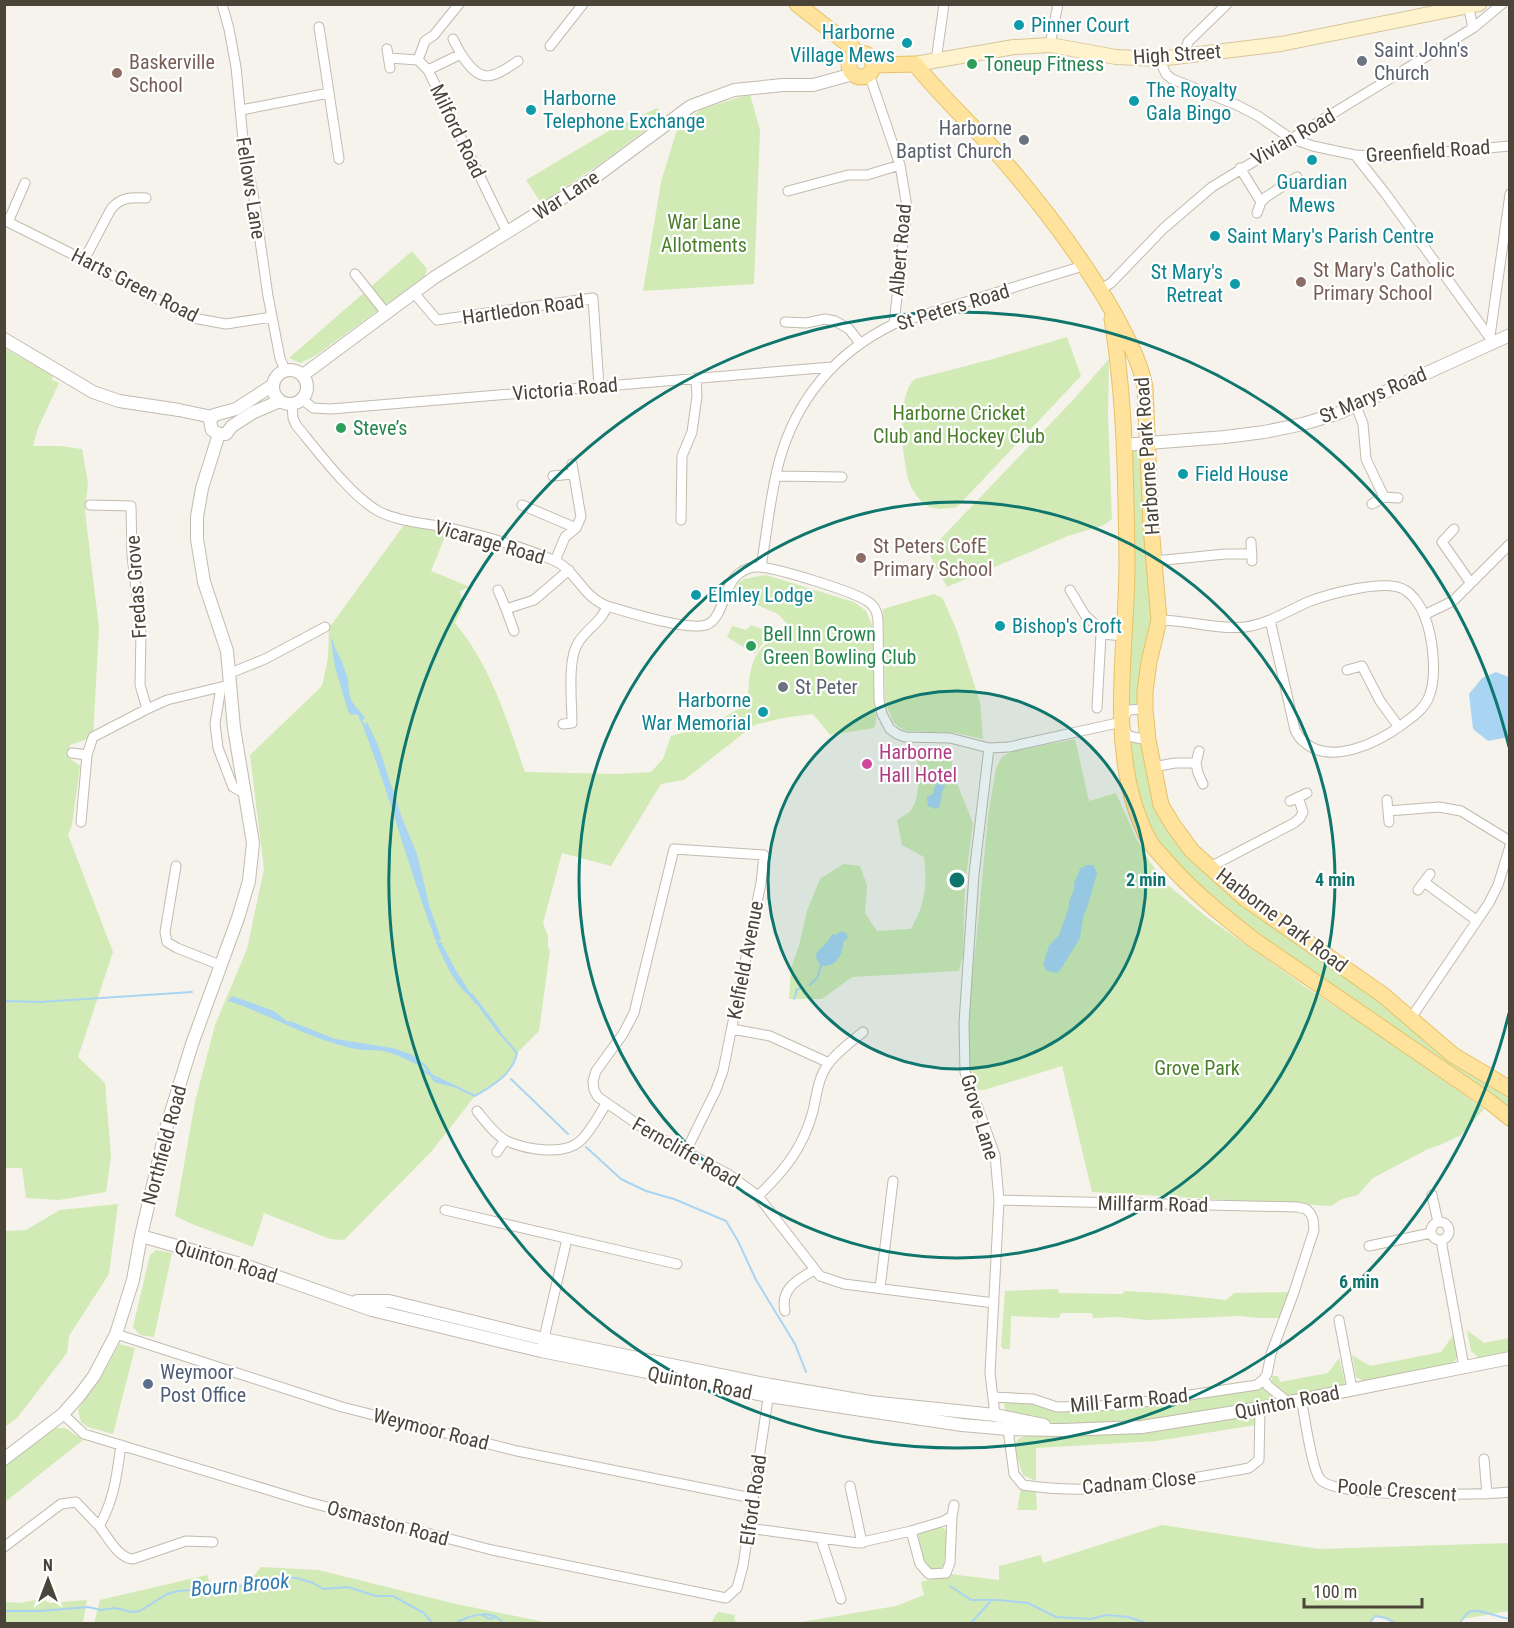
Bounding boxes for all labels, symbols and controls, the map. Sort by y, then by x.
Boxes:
place label: Pinner Court [1031,13,1130,37]
marker: Pinner Court [1012,18,1026,32]
place label: Harborne Village Mews [790,20,895,67]
marker: Harborne Village Mews [900,36,914,50]
place label: Saint John's Church [1374,38,1469,85]
street label: High Street [1132,39,1222,69]
place label: Baskerville School [129,50,215,97]
place label: Toneup Fitness [984,52,1104,76]
marker: Saint John's Church [1355,54,1369,68]
marker: Toneup Fitness [965,57,979,71]
marker: Baskerville School [110,66,124,80]
place label: The Royalty Gala Bingo [1146,78,1237,125]
street label: Milford Road [425,80,491,182]
place label: Harborne Telephone Exchange [543,86,705,133]
marker: The Royalty Gala Bingo [1127,94,1141,108]
marker: Harborne Telephone Exchange [524,103,538,117]
street label: Vivian Road [1247,103,1339,171]
place label: Harborne Baptist Church [896,116,1012,163]
marker: Harborne Baptist Church [1017,133,1031,147]
street label: Fellows Lane [231,135,271,241]
street label: Greenfield Road [1365,135,1491,167]
marker: Guardian Mews [1305,153,1319,167]
street label: War Lane [529,165,603,225]
place label: Guardian Mews [1277,170,1347,217]
street label: Albert Road [884,203,916,297]
park label: War Lane Allotments [661,210,747,257]
place label: Saint Mary's Parish Centre [1227,224,1434,248]
marker: Saint Mary's Parish Centre [1208,229,1222,243]
street label: Harts Green Road [68,243,202,327]
place label: St Mary's Catholic Primary School [1313,258,1455,305]
place label: St Mary's Retreat [1151,260,1223,307]
marker: St Mary's Catholic Primary School [1294,275,1308,289]
marker: St Mary's Retreat [1228,277,1242,291]
street label: St Peters Road [894,278,1012,336]
street label: Hartledon Road [461,289,585,329]
street label: St Marys Road [1316,362,1430,428]
street label: Victoria Road [511,372,619,406]
street label: Harborne Park Road [1130,376,1164,536]
park label: Harborne Cricket Club and Hockey Club [873,401,1045,448]
place label: Steve’s [353,416,407,440]
marker: Steve’s [334,421,348,435]
place label: Field House [1195,462,1288,486]
marker: Field House [1176,467,1190,481]
street label: Vicarage Road [432,515,548,569]
place label: St Peters CofE Primary School [873,534,993,581]
street label: Fredas Grove [120,535,152,639]
marker: St Peters CofE Primary School [854,551,868,565]
place label: Elmley Lodge [708,583,813,607]
marker: Elmley Lodge [689,588,703,602]
place label: Bishop's Croft [1012,614,1122,638]
marker: Bishop's Croft [993,619,1007,633]
place label: Bell Inn Crown Green Bowling Club [763,622,917,669]
marker: Bell Inn Crown Green Bowling Club [744,639,758,653]
place label: St Peter [795,675,858,699]
marker: St Peter [776,680,790,694]
place label: Harborne War Memorial [641,688,751,735]
marker: Harborne War Memorial [756,705,770,719]
place label: Harborne Hall Hotel [879,740,957,787]
marker: Harborne Hall Hotel [860,757,874,771]
street label: Harborne Park Road [1212,863,1352,977]
text: 2 min [1126,869,1166,890]
text: 4 min [1315,869,1355,890]
centre of rings [947,870,967,890]
street label: Kelfield Avenue [722,899,768,1021]
park label: Grove Park [1154,1056,1240,1080]
street label: Grove Lane [956,1071,1004,1163]
street label: Northfield Road [136,1082,192,1208]
street label: Ferncliffe Road [628,1112,744,1192]
street label: Millfarm Road [1097,1191,1209,1217]
street label: Quinton Road [172,1234,280,1288]
text: 6 min [1339,1271,1379,1292]
place label: Weymoor Post Office [160,1360,246,1407]
street label: Quinton Road [646,1361,754,1405]
marker: Weymoor Post Office [141,1377,155,1391]
street label: Quinton Road [1233,1380,1341,1424]
street label: Mill Farm Road [1069,1383,1189,1417]
street label: Weymoor Road [371,1403,491,1455]
street label: Elford Road [735,1453,771,1547]
street label: Cadnam Close [1081,1465,1197,1499]
street label: Poole Crescent [1337,1474,1458,1506]
street label: Osmaston Road [324,1495,452,1551]
north arrow [18,1550,78,1610]
text: N [43,1556,53,1575]
water label: Bourn Brook [190,1569,291,1601]
scale bar [1304,1571,1422,1609]
text: 100 m [1313,1581,1357,1602]

